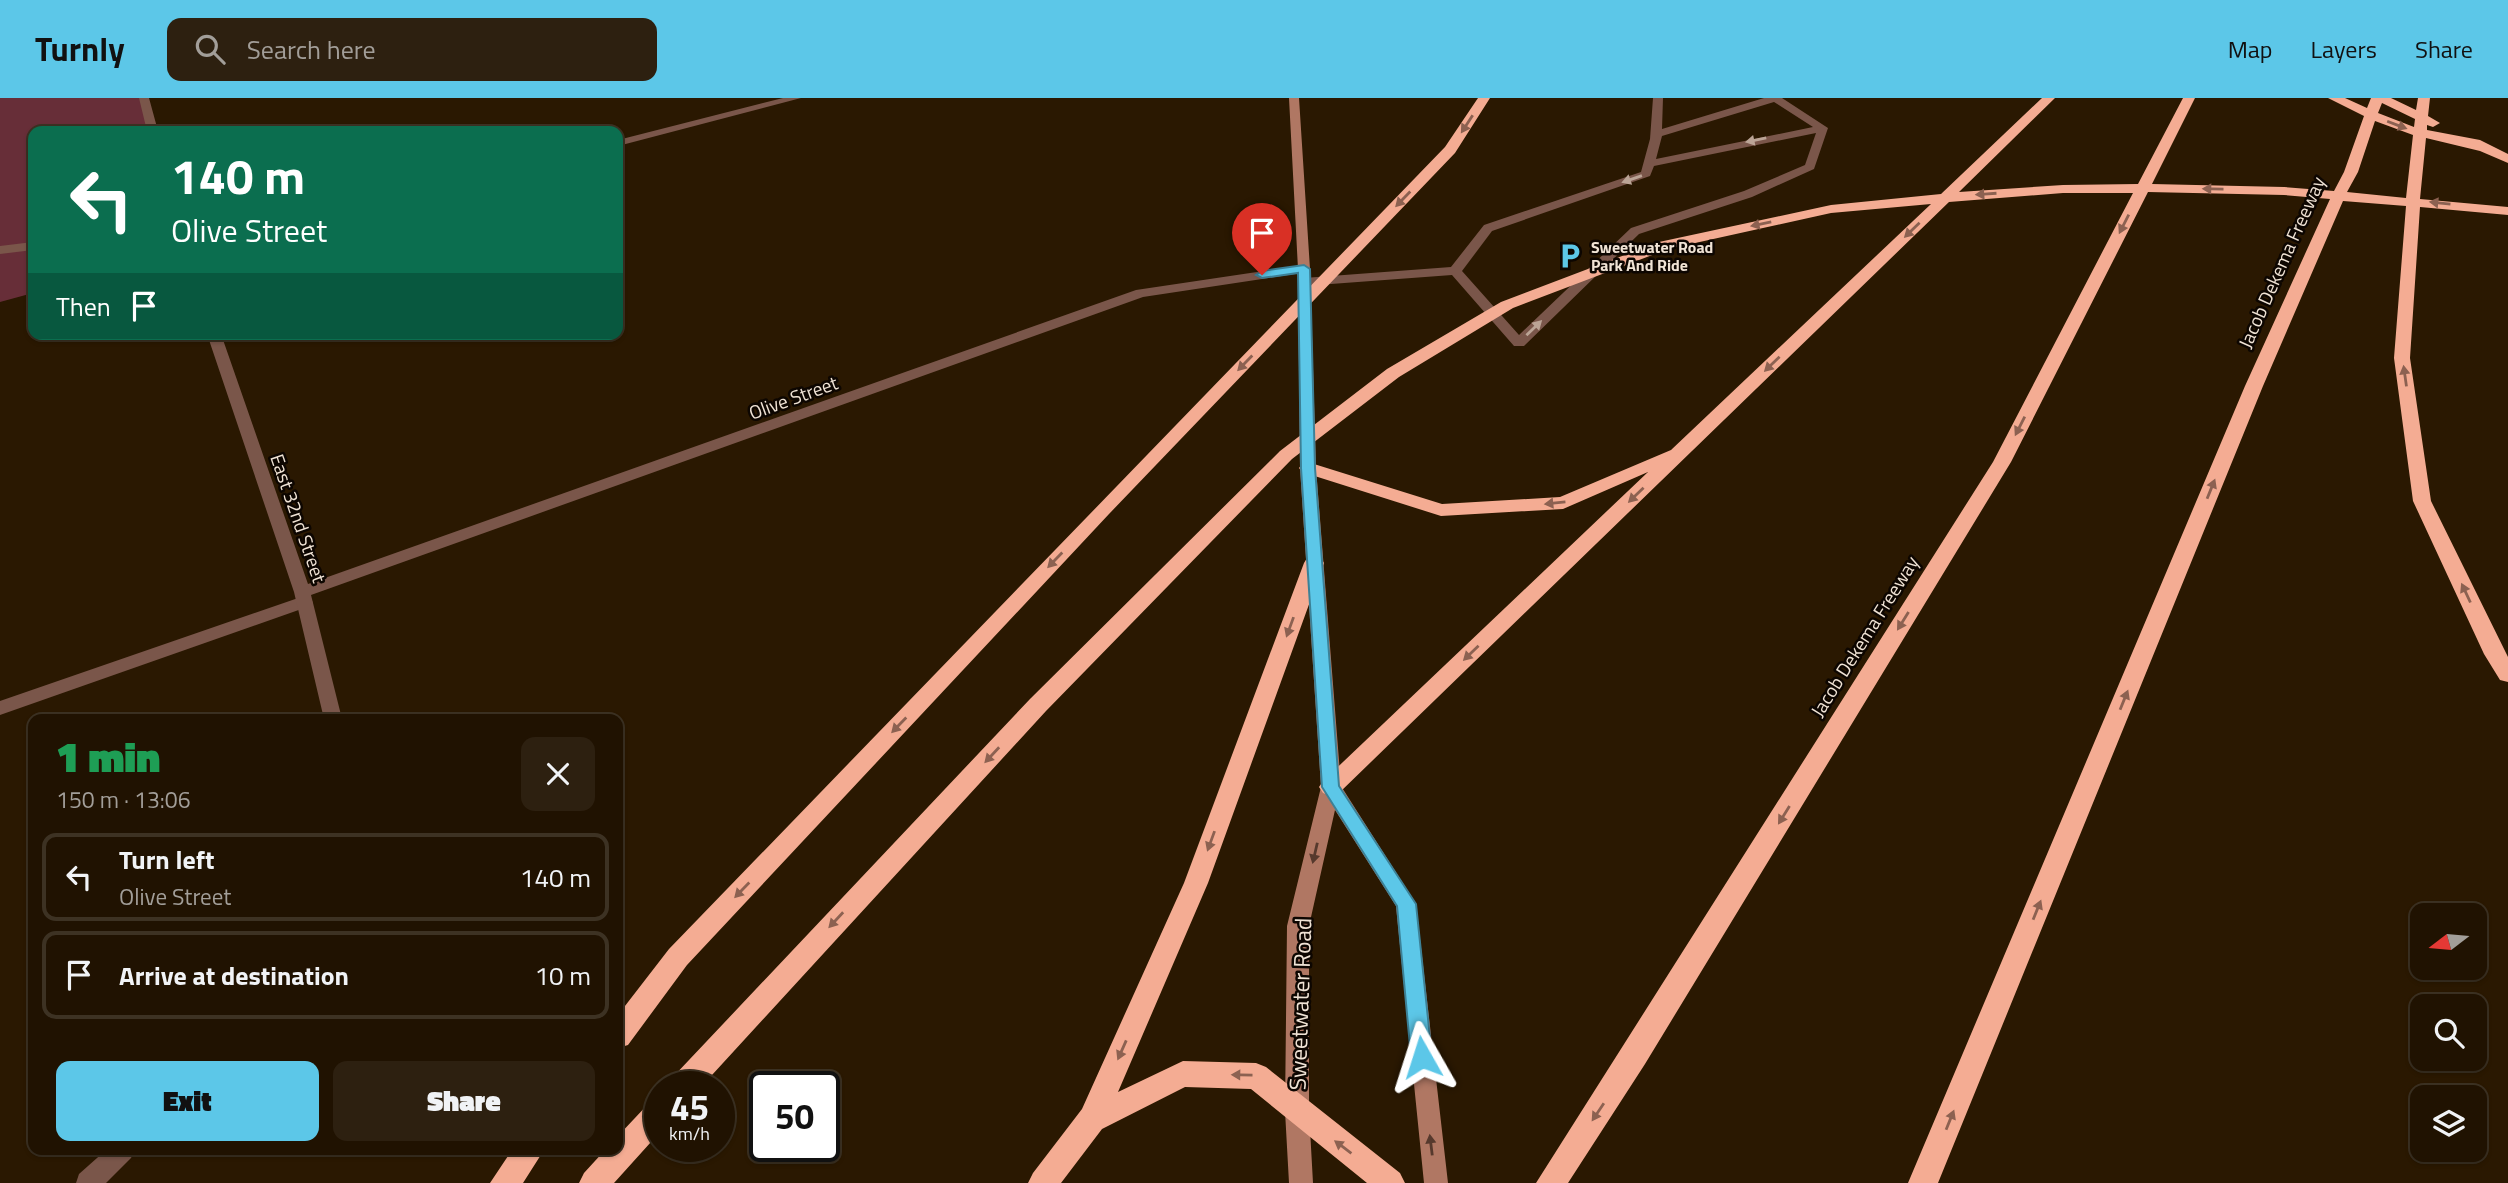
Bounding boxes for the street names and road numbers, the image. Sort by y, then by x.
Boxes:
street label: Jacob Dekema Freeway [2230,171,2332,353]
street label: Olive Street [744,367,842,427]
street label: East 32nd Street [263,450,335,587]
street label: Jacob Dekema Freeway [1803,550,1925,722]
street label: Sweetwater Road [1280,917,1320,1091]

